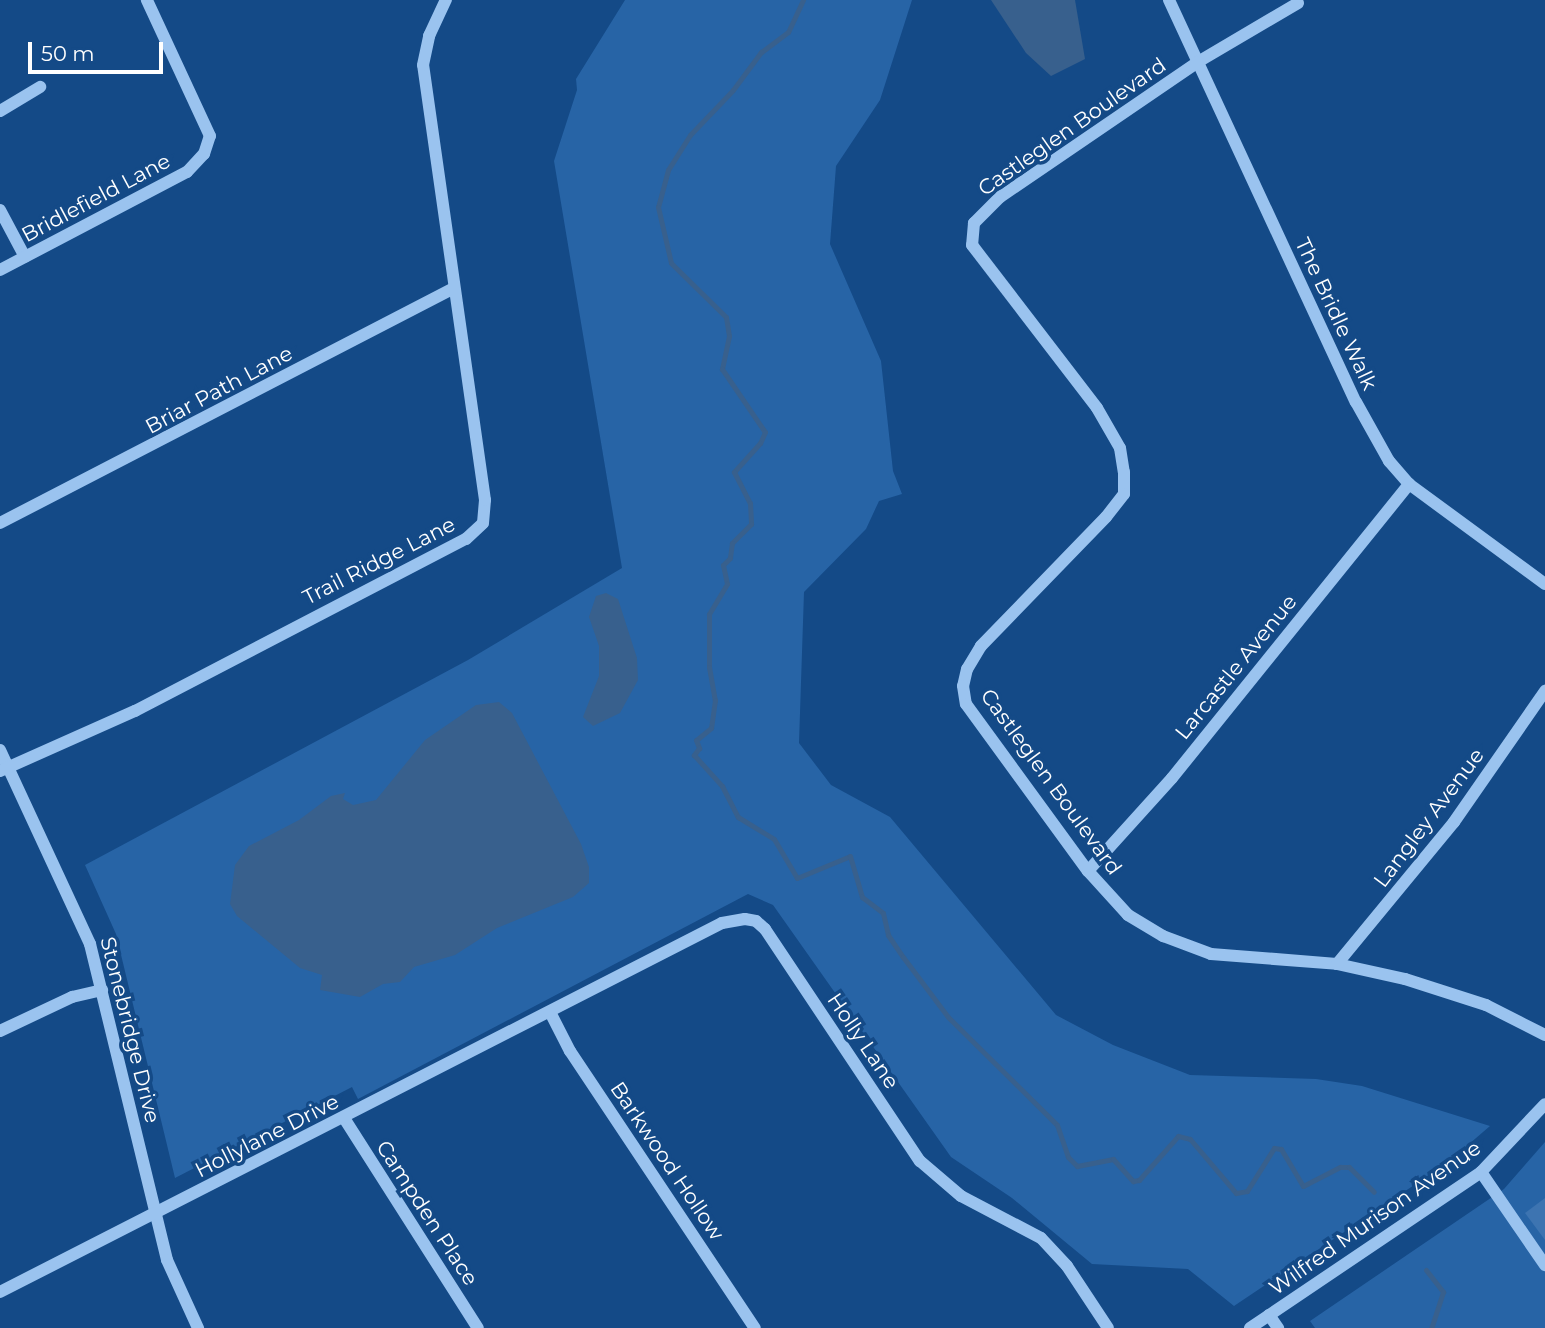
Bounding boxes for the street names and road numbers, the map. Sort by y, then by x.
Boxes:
street label: Castleglen Boulevard [973,53,1171,201]
street label: Bridlefield Lane [17,148,175,248]
street label: The Bridle Walk [1290,234,1382,394]
street label: Briar Path Lane [141,341,297,439]
street label: Trail Ridge Lane [299,512,459,610]
street label: Larcastle Avenue [1170,590,1302,744]
street label: Castleglen Boulevard [975,684,1127,880]
street label: Langley Avenue [1368,743,1490,893]
street label: Stonebridge Drive [95,934,165,1126]
street label: Holly Lane [822,988,904,1094]
street label: Barkwood Hollow [605,1077,729,1245]
street label: Hollylane Drive [191,1089,343,1183]
street label: Wilfred Murison Avenue [1264,1135,1486,1301]
street label: Campden Place [371,1136,483,1290]

